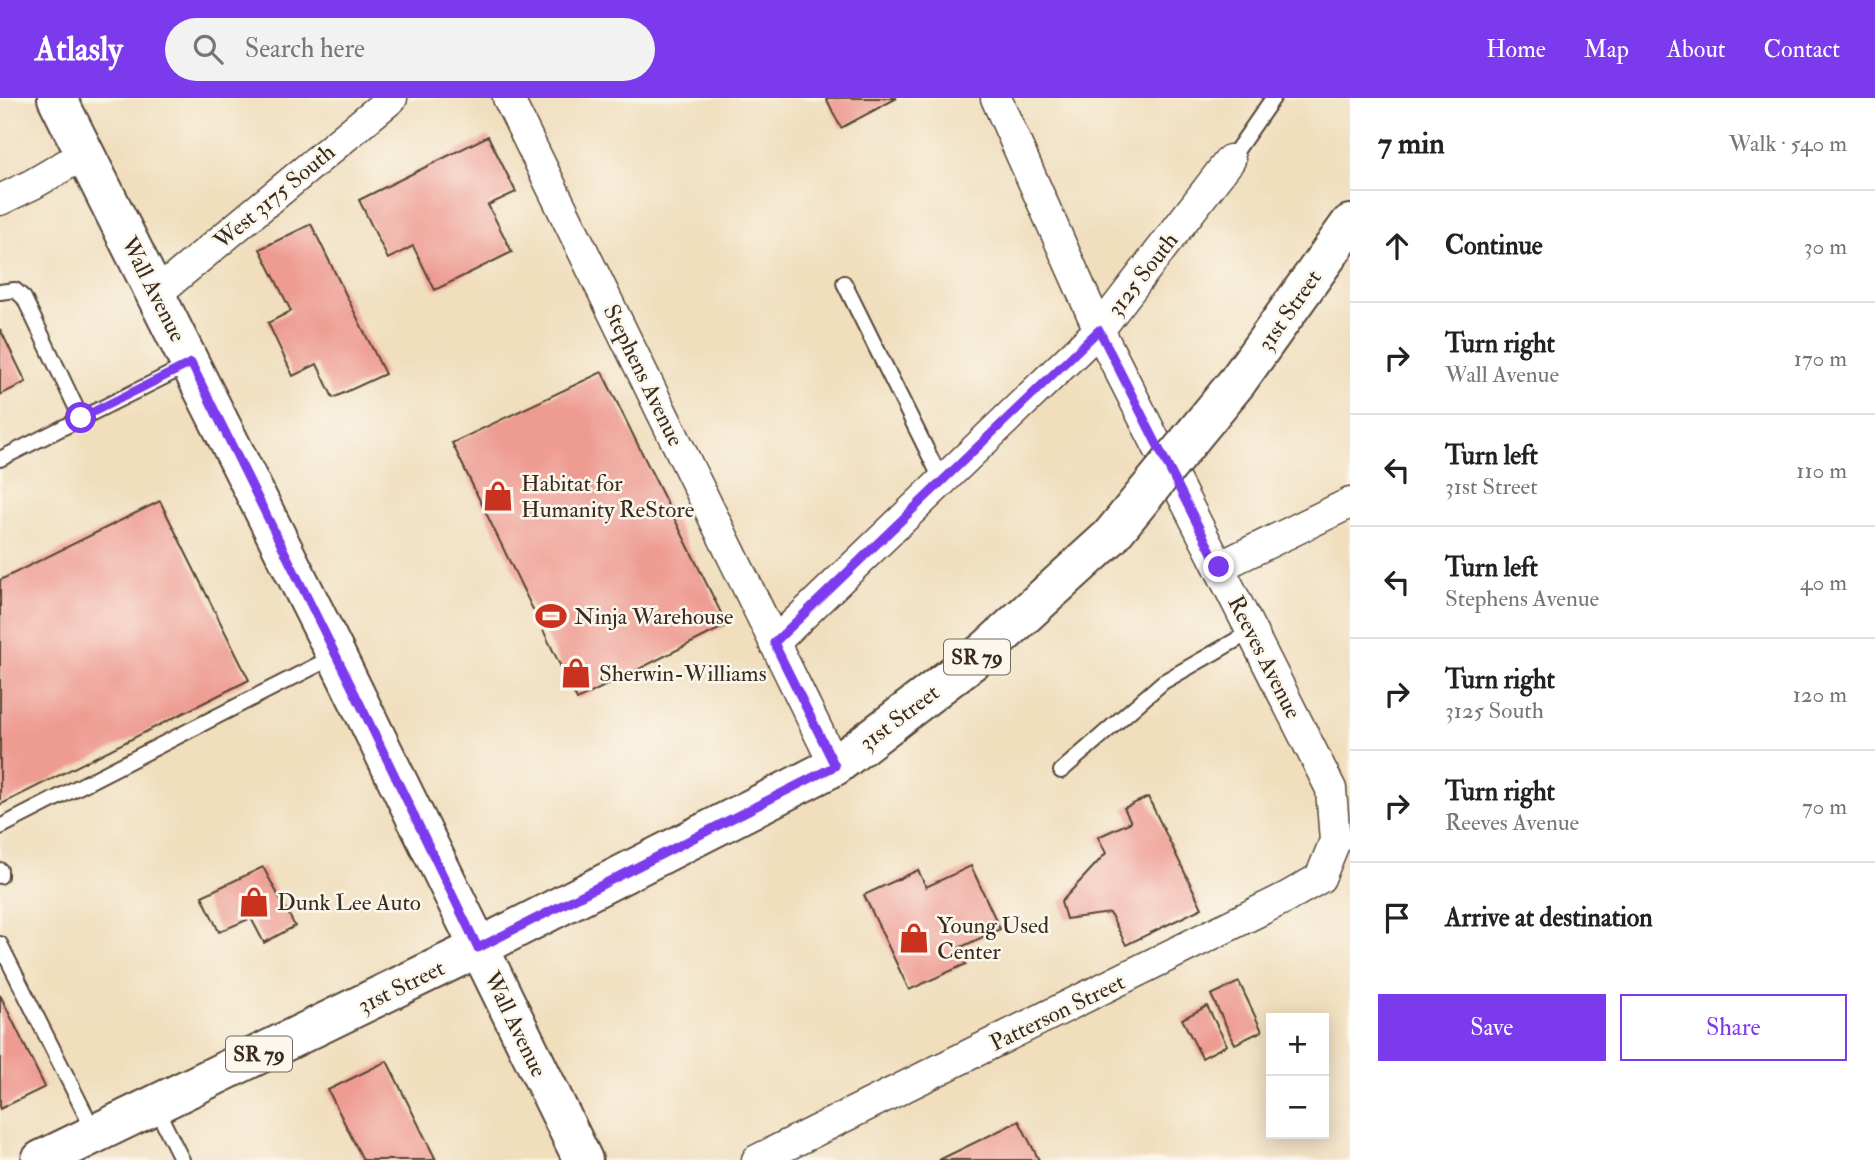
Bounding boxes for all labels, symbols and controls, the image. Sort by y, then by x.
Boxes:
search box [165,18,655,81]
text: Atlasly [35,29,123,70]
icon: search [189,30,227,68]
text: Search here [245,33,365,65]
text: Home [1486,34,1546,65]
text: Map [1584,34,1629,65]
text: About [1667,34,1726,65]
text: Contact [1764,34,1840,65]
text: 7 min [1378,125,1445,162]
text: Walk · 540 m [1729,129,1847,158]
street label: West 3175 South [207,137,341,256]
street label: 3125 South [1101,226,1184,322]
icon: ahead [1378,227,1416,265]
text: Continue [1445,230,1543,262]
street label: Wall Avenue [114,231,193,347]
text: 30 m [1804,232,1847,261]
street label: 31st Street [1251,264,1328,357]
street label: Stephens Avenue [596,300,691,452]
text: Turn right [1445,328,1555,360]
icon: right [1378,339,1416,377]
text: 170 m [1794,344,1847,373]
text: Wall Avenue [1445,360,1559,389]
route start [65,402,96,433]
text: Turn left [1445,440,1538,472]
icon: left [1378,451,1416,489]
text: 110 m [1796,456,1847,485]
place label: Habitat for Humanity ReStore [521,469,695,524]
text: 31st Street [1445,472,1538,501]
shop icon: Habitat for Humanity ReStore [481,479,515,513]
route end [1203,551,1234,582]
text: Turn left [1445,552,1538,584]
icon: left [1378,563,1416,601]
text: 40 m [1800,568,1847,597]
text: Stephens Avenue [1445,584,1599,613]
street label: Reeves Avenue [1221,591,1308,724]
sports icon: Ninja Warehouse [534,599,568,633]
place label: Ninja Warehouse [574,602,734,631]
road number: SR 79 [944,640,1010,674]
shop icon: Sherwin-Williams [559,656,593,690]
place label: Sherwin-Williams [599,659,767,688]
text: Turn right [1445,664,1555,696]
icon: right [1378,675,1416,713]
street label: 31st Street [854,678,945,757]
text: 120 m [1793,680,1847,709]
text: 3125 South [1445,696,1544,725]
text: Turn right [1445,776,1555,808]
icon: right [1378,787,1416,825]
text: 70 m [1802,792,1847,821]
text: Reeves Avenue [1445,808,1579,837]
shop icon: Dunk Lee Auto [237,885,271,919]
place label: Dunk Lee Auto [277,888,421,917]
icon: arrive [1378,899,1416,937]
text: Arrive at destination [1445,902,1653,934]
place label: Young Used Center [937,911,1049,966]
shop icon: Young Used Center [897,921,931,955]
street label: 31st Street [353,953,449,1020]
street label: Wall Avenue [477,966,554,1082]
street label: Patterson Street [985,967,1129,1058]
button: Save [1378,994,1606,1061]
button: Share [1620,994,1847,1061]
map controls [1266,1013,1329,1139]
button: + [1266,1013,1329,1076]
road number: SR 79 [226,1037,292,1072]
button: − [1266,1076,1329,1139]

